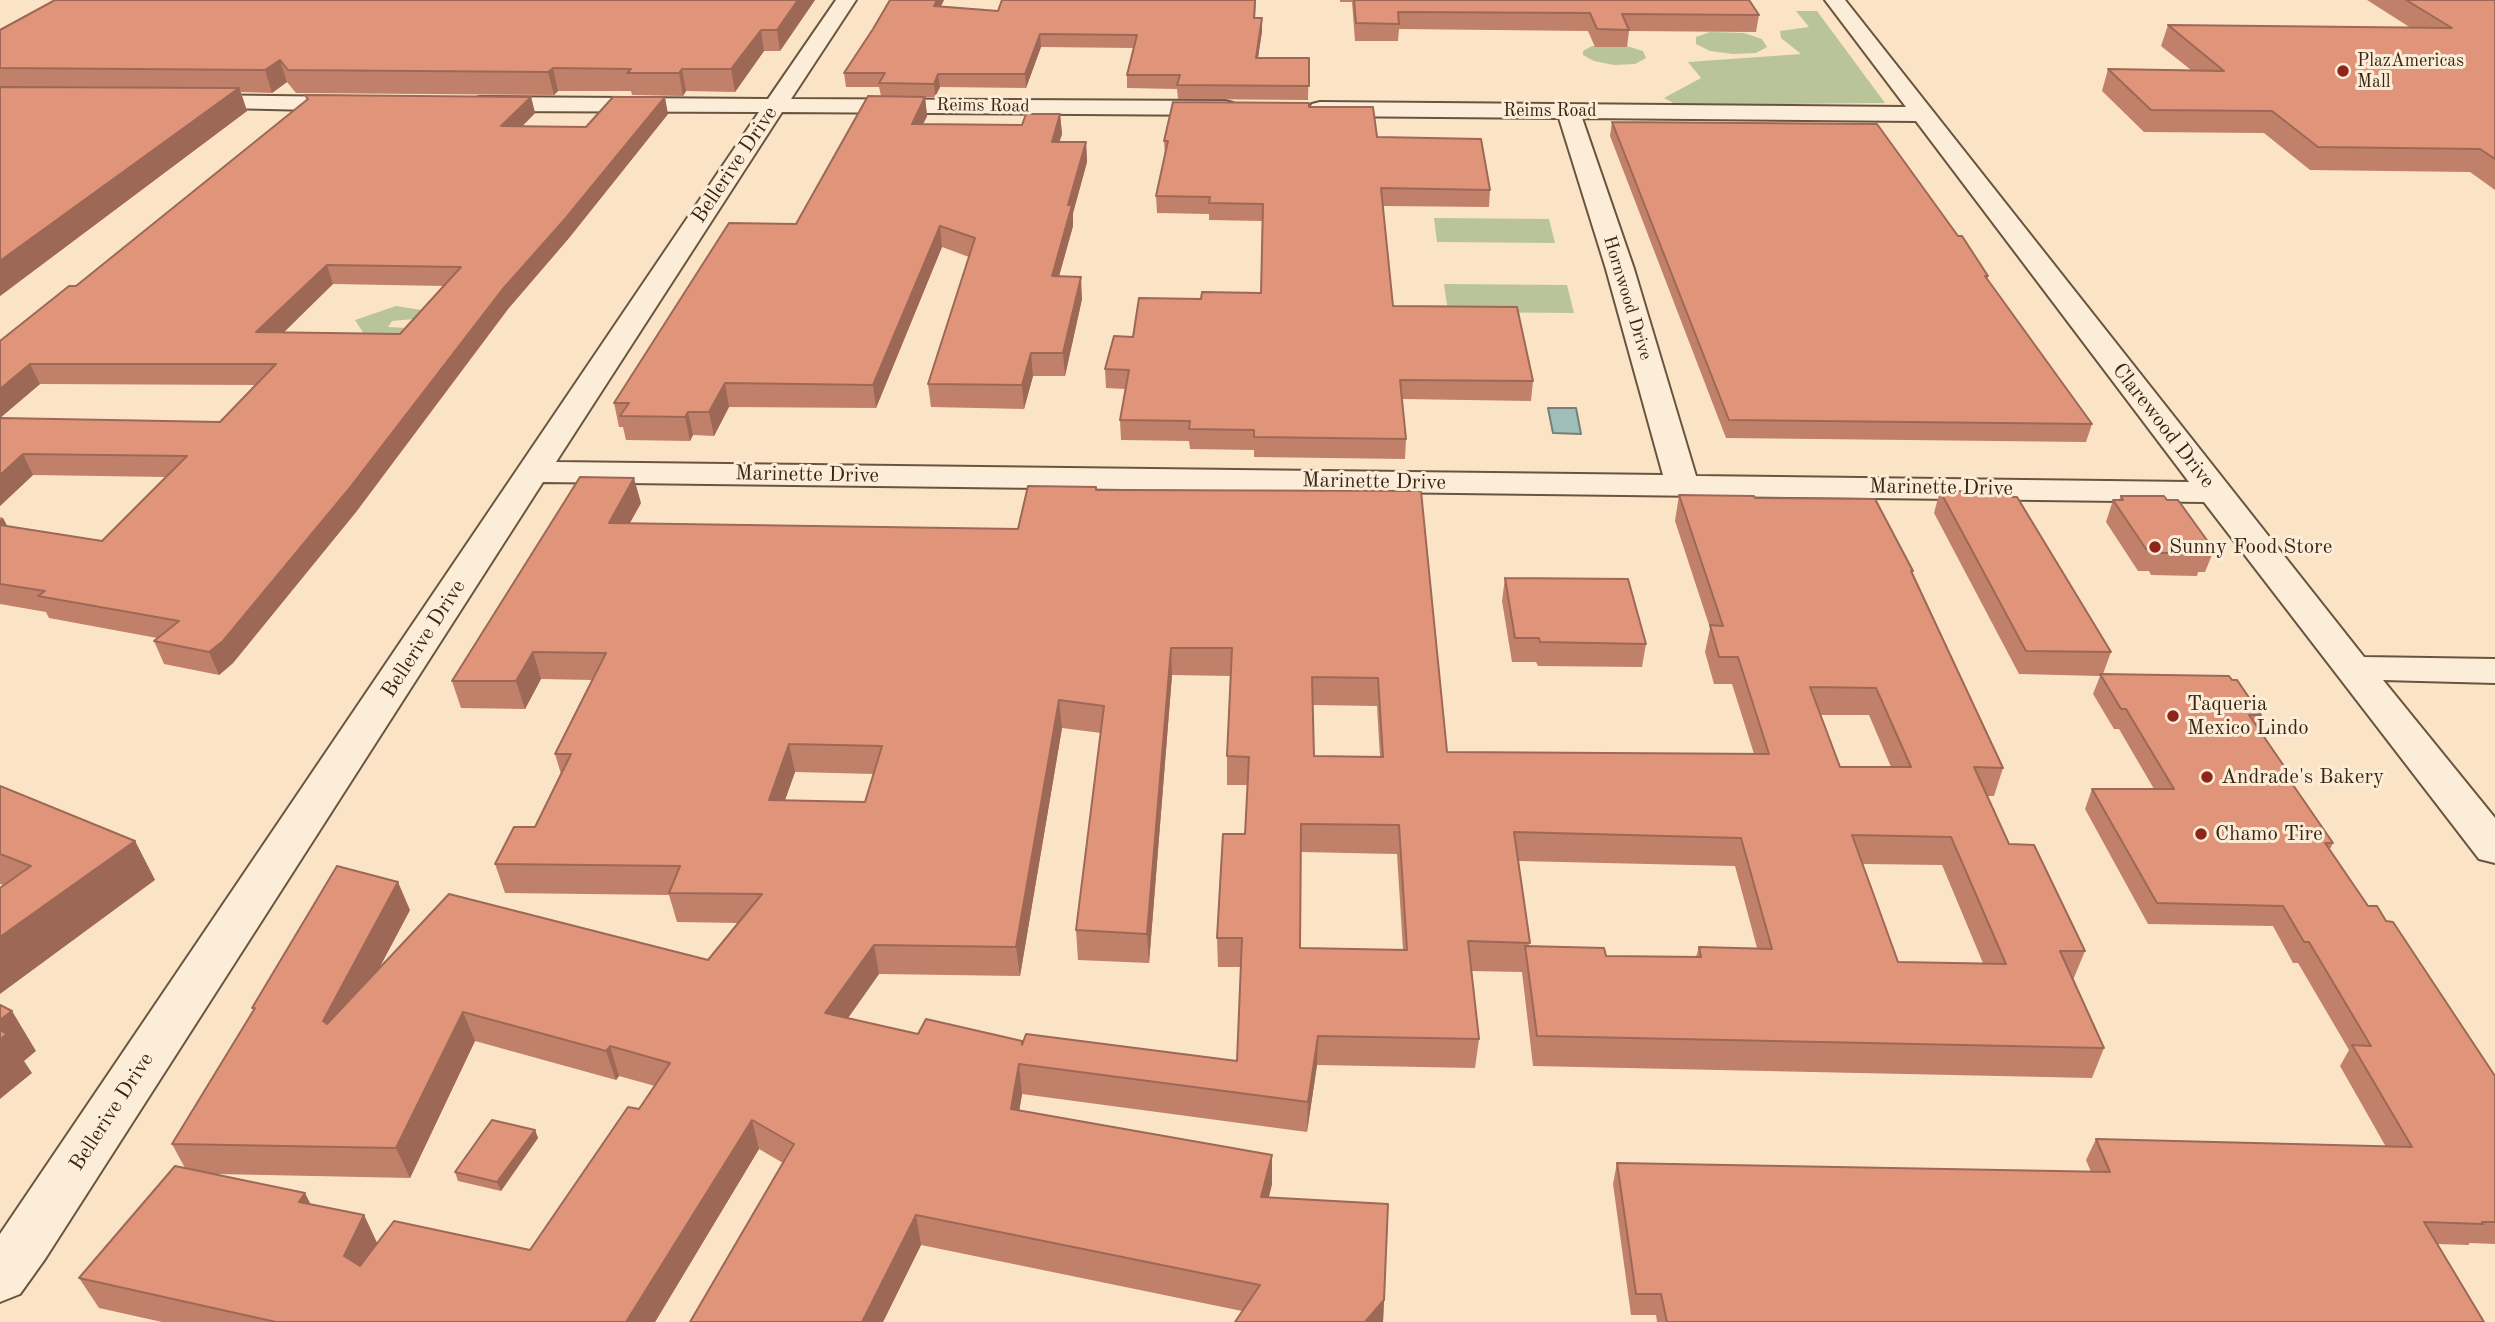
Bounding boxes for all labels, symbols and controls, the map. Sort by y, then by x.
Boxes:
place label: PlazAmericas Mall [2357,50,2464,92]
marker: PlazAmericas Mall [2335,63,2351,79]
street label: Reims Road [936,94,1030,118]
street label: Reims Road [1503,100,1597,122]
street label: Bellerive Drive [687,102,783,228]
street label: Hornwood Drive [1598,233,1656,363]
street label: Clarewood Drive [2106,358,2220,494]
street label: Marinette Drive [735,461,879,489]
street label: Marinette Drive [1302,468,1446,496]
street label: Marinette Drive [1869,474,2013,502]
place label: Sunny Food Store [2169,534,2332,560]
marker: Sunny Food Store [2147,539,2163,555]
street label: Bellerive Drive [377,575,471,703]
place label: Taqueria Mexico Lindo [2187,691,2309,741]
marker: Taqueria Mexico Lindo [2165,708,2181,724]
place label: Andrade's Bakery [2221,764,2384,790]
marker: Andrade's Bakery [2199,769,2215,785]
place label: Chamo Tire [2215,821,2323,847]
marker: Chamo Tire [2193,826,2209,842]
street label: Bellerive Drive [65,1048,159,1176]

